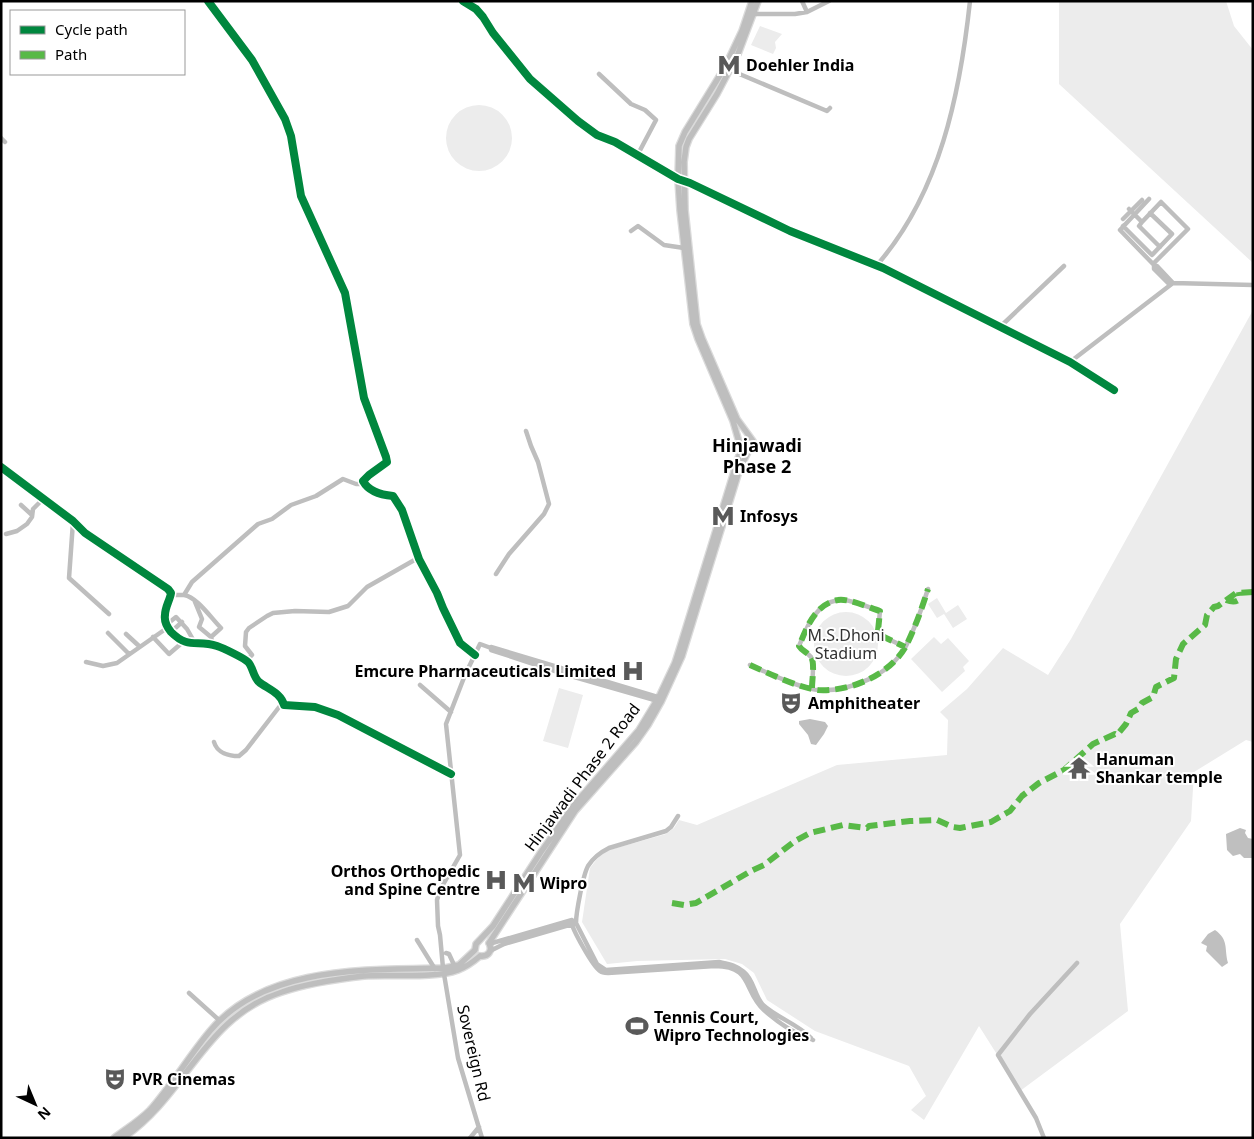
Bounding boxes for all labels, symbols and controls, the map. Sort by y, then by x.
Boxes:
legend [10,10,185,75]
text: Cycle path [55,19,128,39]
text: Path [55,44,87,64]
metro station icon: Doehler India [716,52,742,78]
place label: Doehler India [746,54,854,76]
district label: Hinjawadi Phase 2 [712,433,802,478]
metro station icon: Infosys [710,503,736,529]
place label: Infosys [740,505,798,527]
park label: M.S.Dhoni Stadium [807,624,885,664]
hospital icon: Emcure Pharmaceuticals Limited [620,658,646,684]
place label: Emcure Pharmaceuticals Limited [355,660,616,682]
theatre icon: Amphitheater [778,690,804,716]
place label: Amphitheater [808,692,920,714]
street label: Hinjawadi Phase 2 Road [519,699,645,855]
place label: Hanuman Shankar temple [1096,748,1223,788]
temple icon: Hanuman Shankar temple [1066,755,1092,781]
place label: Orthos Orthopedic and Spine Centre [331,860,480,900]
hospital icon: Orthos Orthopedic and Spine Centre [483,867,509,893]
metro station icon: Wipro [511,870,537,896]
place label: Wipro [540,872,587,894]
street label: Sovereign Rd [452,1003,496,1103]
place label: Tennis Court, Wipro Technologies [654,1006,809,1046]
sports icon: Tennis Court, Wipro Technologies [624,1013,650,1039]
theatre icon: PVR Cinemas [102,1066,128,1092]
place label: PVR Cinemas [132,1068,235,1090]
north arrow [10,1079,60,1129]
text: N [34,1103,55,1125]

